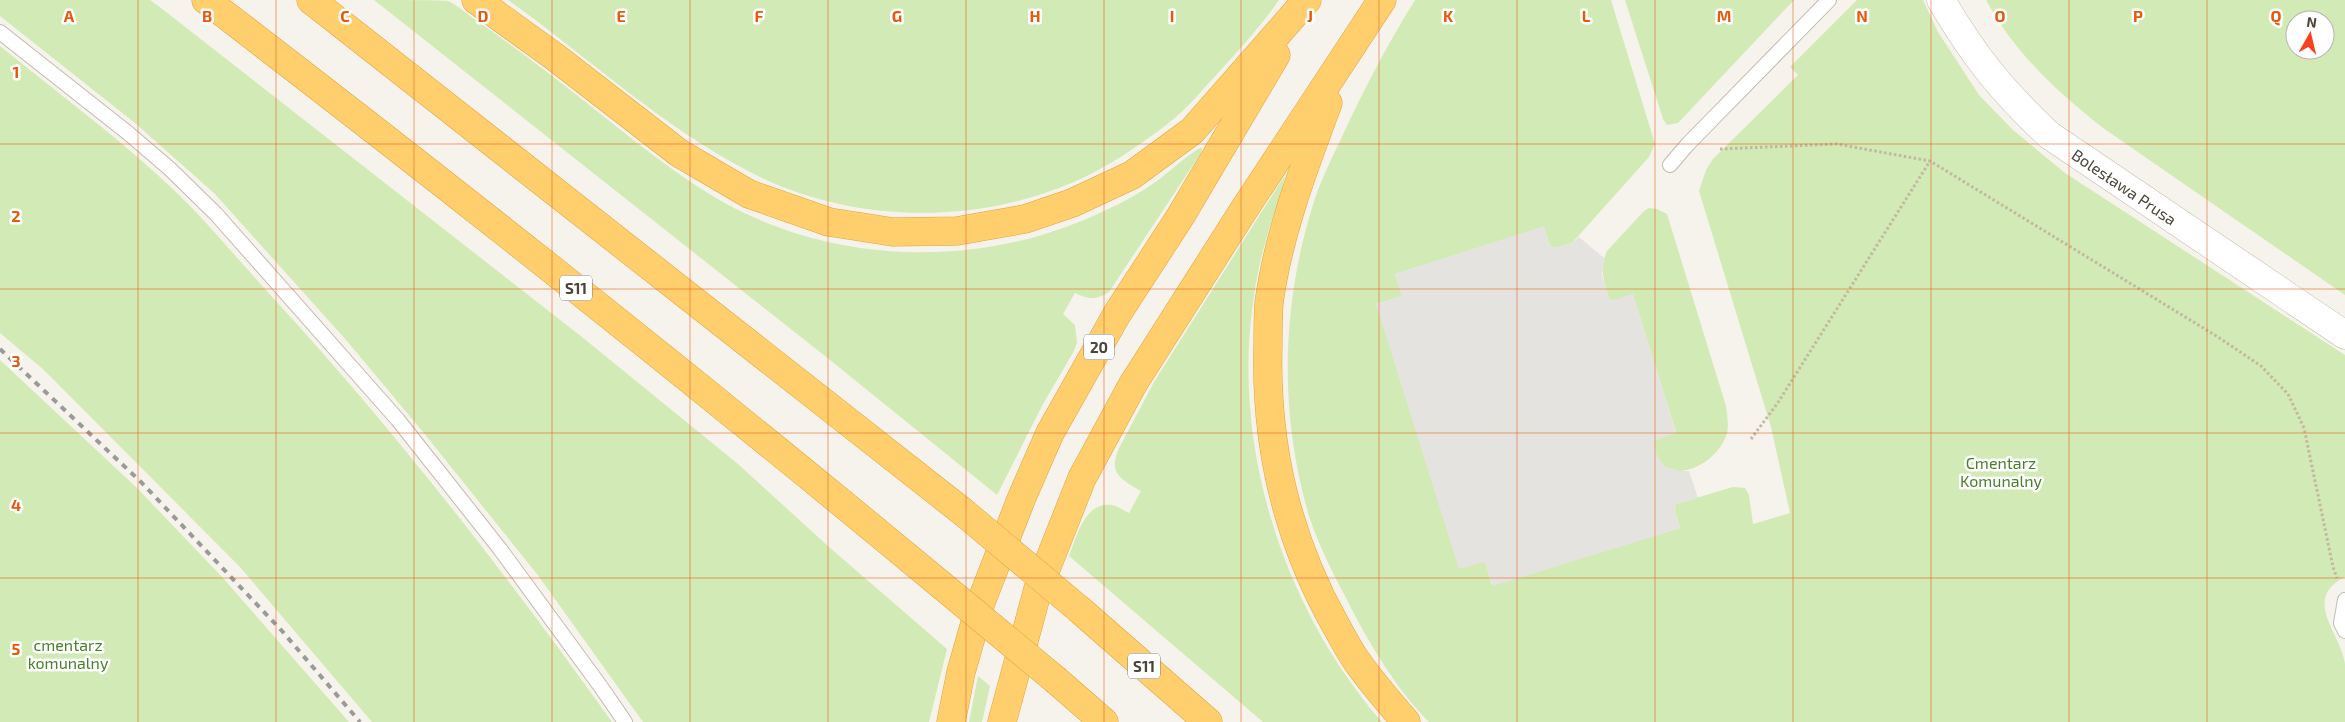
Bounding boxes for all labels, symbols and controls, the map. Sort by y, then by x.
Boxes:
text: A [64,6,75,25]
text: B [202,6,212,25]
text: C [340,6,350,25]
text: D [478,6,489,25]
text: E [616,6,626,25]
text: F [755,6,764,25]
text: G [892,6,902,25]
text: H [1029,6,1041,25]
text: I [1170,6,1174,25]
text: J [1307,6,1313,25]
text: K [1443,6,1454,25]
text: L [1582,6,1591,25]
text: M [1717,6,1731,25]
text: N [1856,6,1868,25]
text: O [1994,6,2006,25]
text: P [2133,6,2143,25]
text: Q [2270,6,2282,26]
north arrow [2285,10,2335,60]
text: N [2306,13,2318,31]
text: 1 [13,62,19,81]
street label: Bolesława Prusa [2069,144,2181,228]
text: 2 [11,206,21,225]
road number: S11 [560,276,592,300]
road number: 20 [1084,334,1114,360]
text: 3 [11,351,21,370]
park label: Cmentarz Komunalny [1960,453,2043,490]
text: 4 [11,495,21,514]
park label: cmentarz komunalny [28,635,109,672]
text: 5 [12,639,21,658]
road number: S11 [1128,654,1160,678]

